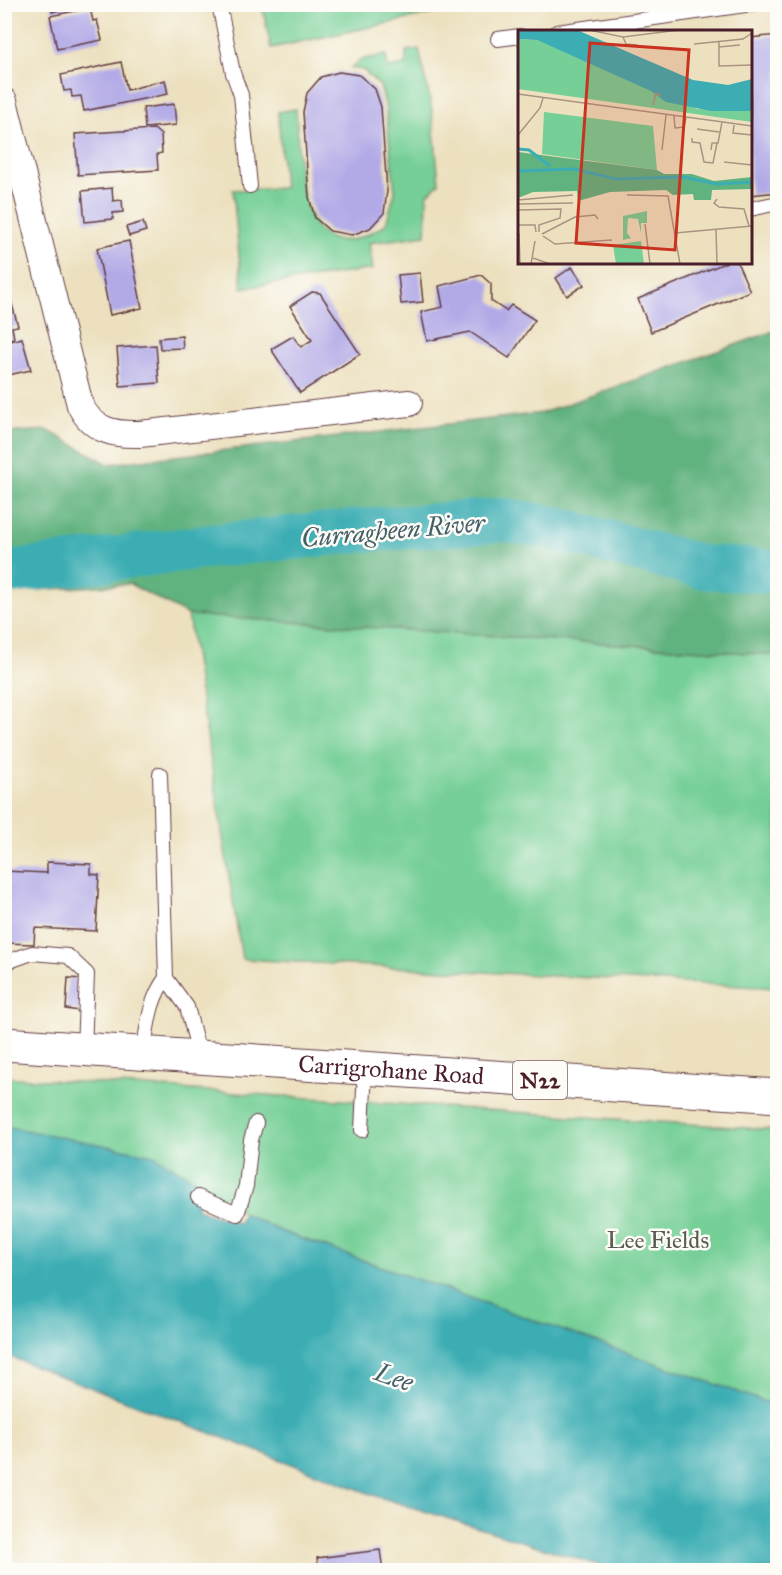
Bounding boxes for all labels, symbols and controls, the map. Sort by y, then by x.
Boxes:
inset map [518,30,752,264]
water label: Curragheen River [300,506,487,554]
street label: Carrigrohane Road [297,1049,485,1091]
road number: N22 [513,1061,567,1099]
park label: Lee Fields [607,1225,709,1255]
water label: Lee [370,1355,418,1399]

